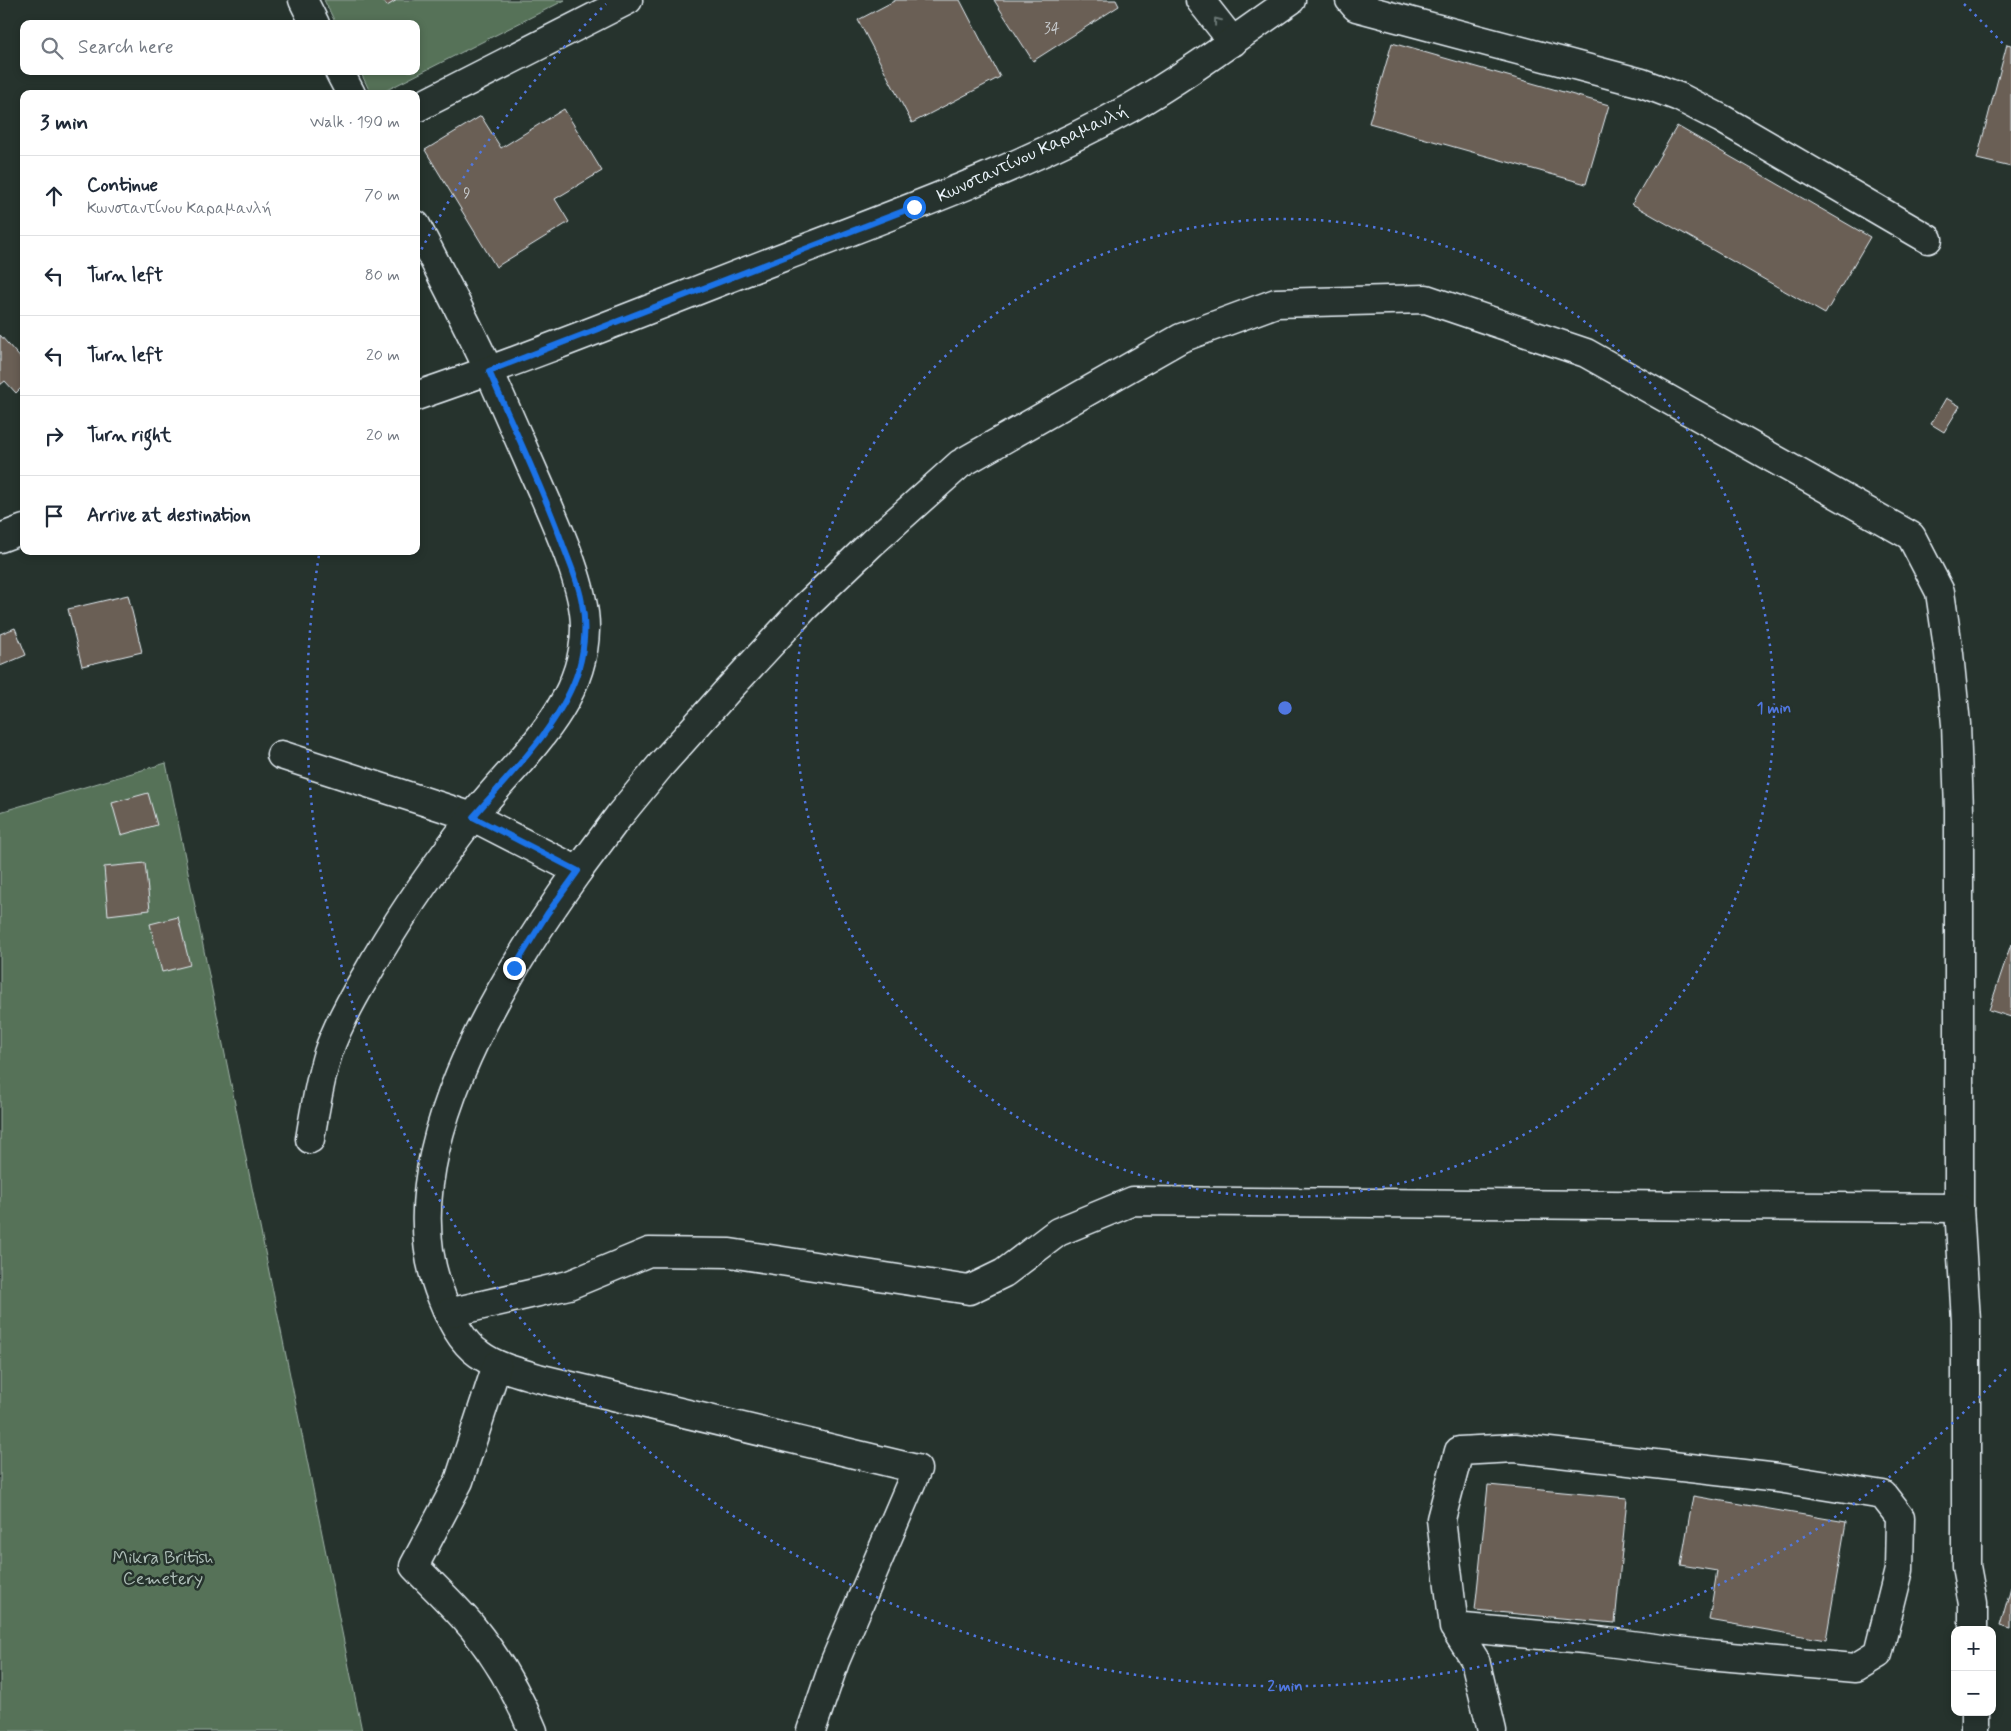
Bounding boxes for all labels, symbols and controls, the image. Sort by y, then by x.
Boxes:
one-way arrow [1214,18,1222,27]
house number: 34 [1044,19,1060,39]
search box [20,20,420,75]
icon: search [38,34,66,62]
text: Search here [78,35,174,60]
street label: Κωνσταντίνου Καραμανλή [933,99,1132,209]
text: 3 min [40,109,88,137]
text: Walk · 190 m [310,112,400,133]
text: Continue [87,173,158,198]
icon: ahead [40,182,68,210]
house number: 9 [463,184,471,204]
text: 70 m [364,185,400,206]
route start [903,196,926,219]
text: Κωνσταντίνου Καραμανλή [87,198,272,219]
icon: left [40,262,68,290]
text: Turn left [87,263,163,288]
text: 80 m [365,265,400,286]
icon: left [40,342,68,370]
text: Turn left [87,343,163,368]
text: 20 m [366,345,400,366]
icon: right [40,422,68,450]
text: Turn right [87,423,171,448]
text: 20 m [366,425,400,446]
icon: arrive [40,502,68,530]
text: Arrive at destination [87,503,251,528]
centre of rings [1276,699,1294,717]
text: 1 min [1757,699,1791,719]
route end [503,957,526,980]
park label: Mikra British Cemetery [112,1546,214,1591]
map controls [1951,1626,1996,1716]
button: + [1951,1626,1996,1671]
button: − [1951,1671,1996,1716]
text: 2 min [1267,1677,1303,1697]

